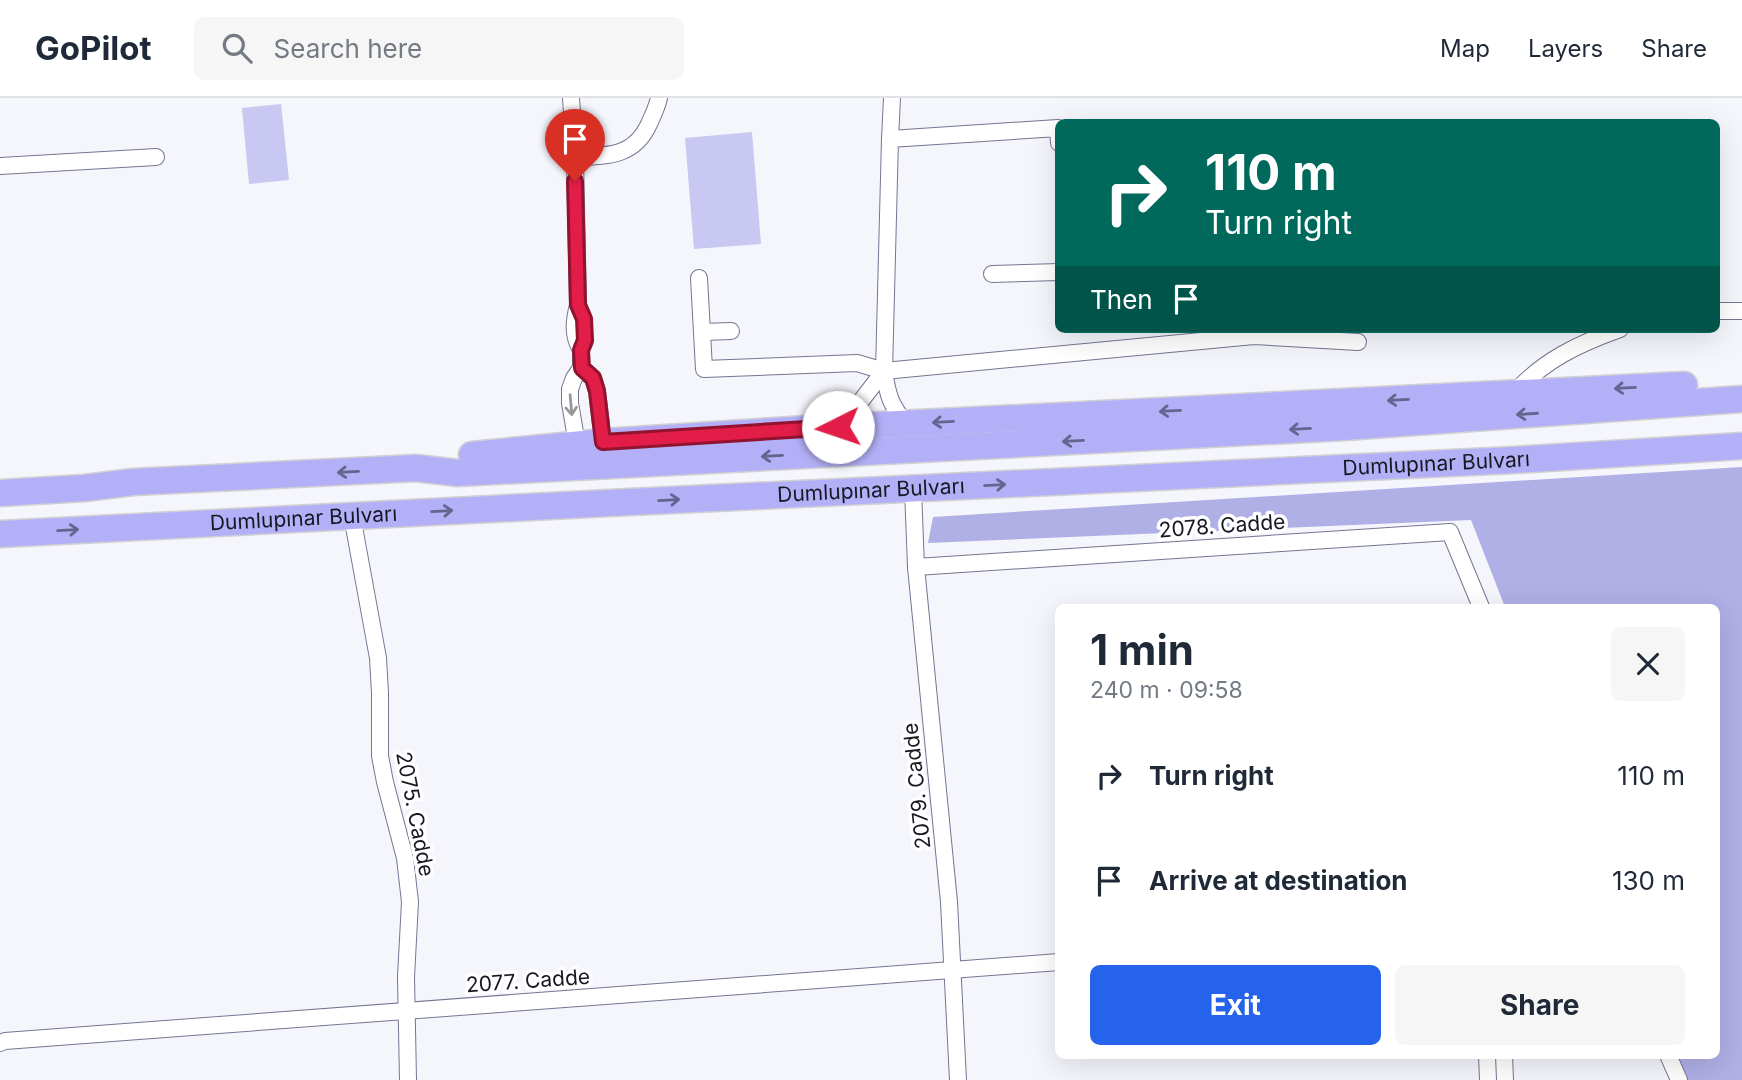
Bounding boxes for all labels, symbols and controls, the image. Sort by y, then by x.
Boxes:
search box [194,17,684,80]
text: GoPilot [35,28,152,68]
icon: search [218,29,256,67]
text: Search here [274,33,422,64]
text: Map [1440,34,1490,63]
text: Layers [1528,34,1603,63]
text: Share [1641,34,1707,63]
pin [545,109,605,181]
icon: arrive [556,120,594,158]
text: 110 m [1205,143,1337,202]
icon: right [1090,147,1181,238]
text: Turn right [1205,203,1352,242]
icon: arrive [1167,280,1205,318]
text: Then [1090,284,1153,315]
one-way arrow [1614,382,1637,395]
position arrow [801,390,875,464]
one-way arrow [565,393,578,416]
one-way arrow [1387,394,1409,407]
one-way arrow [1159,405,1182,418]
one-way arrow [1516,408,1539,421]
one-way arrow [932,415,955,428]
one-way arrow [1289,423,1312,436]
one-way arrow [1062,434,1085,447]
street label: Dumlupınar Bulvarı [1342,446,1531,480]
one-way arrow [761,450,784,463]
one-way arrow [337,465,360,478]
street label: Dumlupınar Bulvarı [777,473,965,507]
one-way arrow [983,478,1006,491]
one-way arrow [658,494,681,507]
street label: Dumlupınar Bulvarı [209,501,398,535]
one-way arrow [430,505,453,518]
street label: 2078. Cadde [1158,509,1286,542]
one-way arrow [56,524,79,537]
text: 1 min [1090,624,1194,675]
button: close [1611,627,1685,701]
text: 240 m · 09:58 [1090,676,1243,704]
street label: 2079. Cadde [897,722,936,850]
street label: 2075. Cadde [391,749,440,878]
icon: right [1090,757,1128,795]
text: Turn right [1149,760,1274,791]
text: 110 m [1617,760,1685,791]
icon: arrive [1090,862,1128,900]
text: Arrive at destination [1149,865,1408,896]
text: 130 m [1612,865,1685,896]
street label: 2077. Cadde [465,964,591,997]
button: Exit [1090,965,1381,1045]
button: Share [1395,965,1685,1045]

